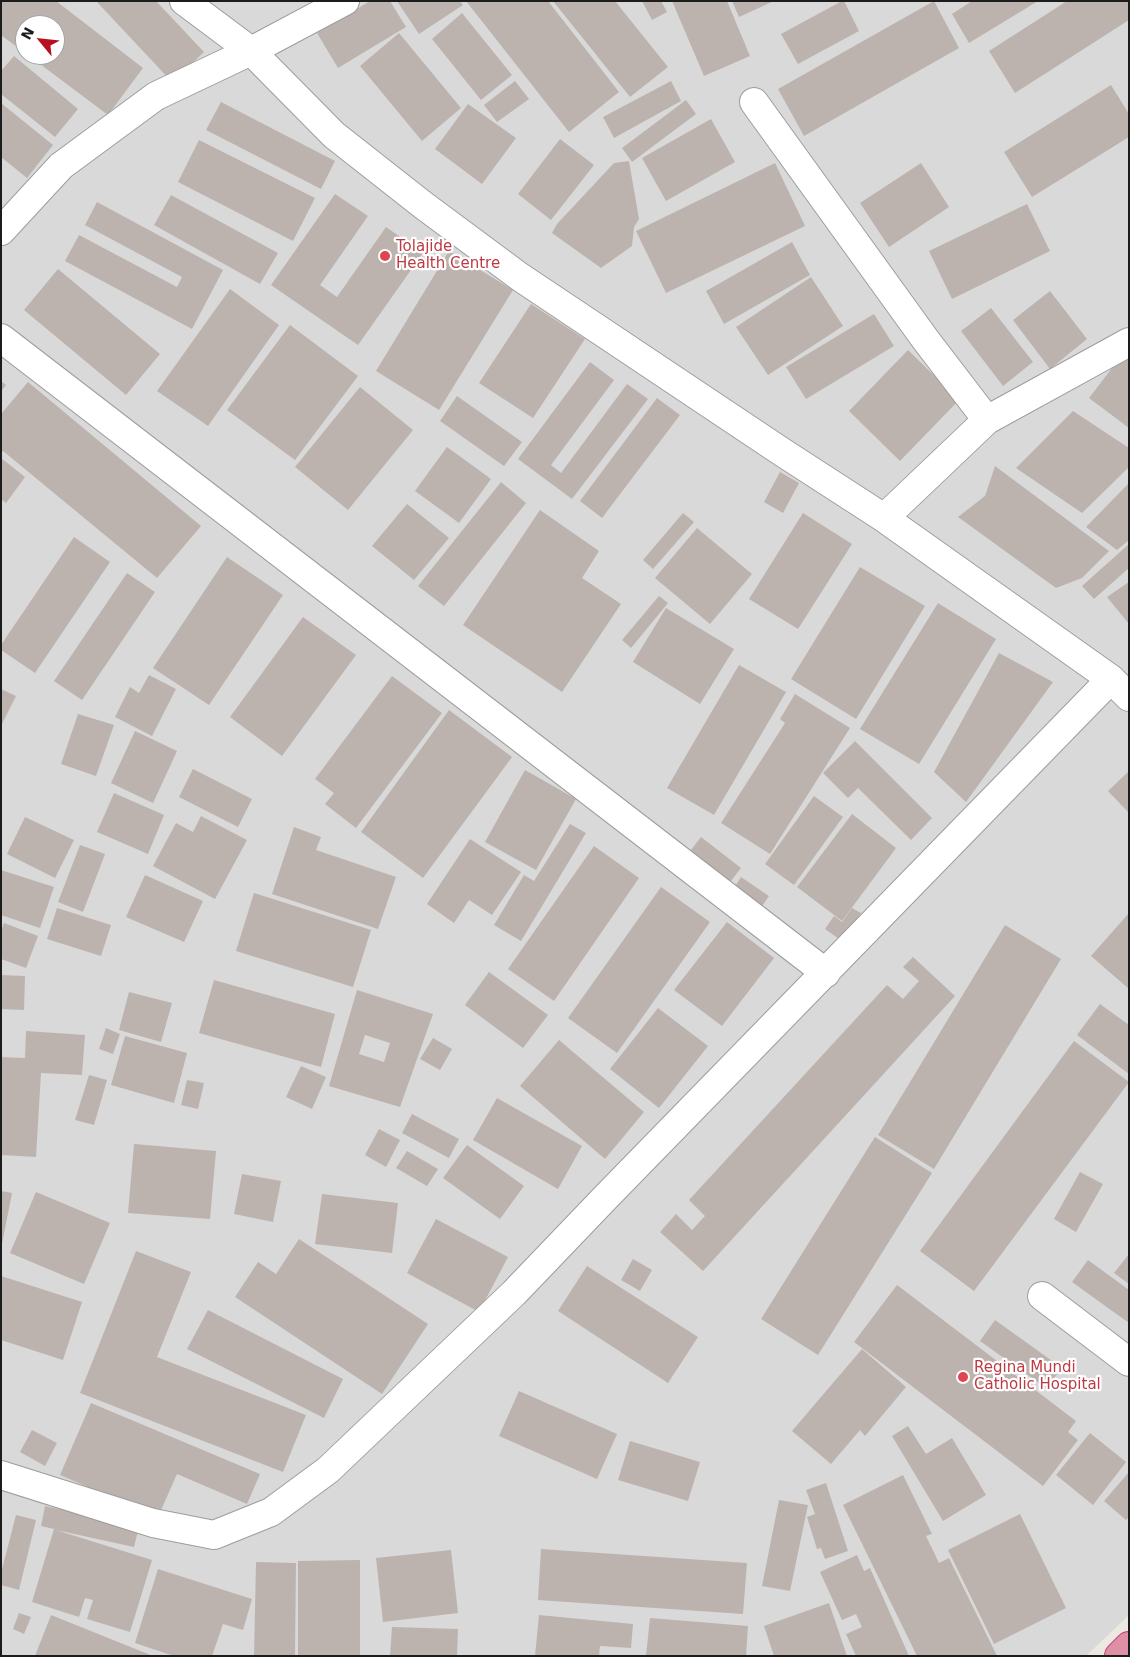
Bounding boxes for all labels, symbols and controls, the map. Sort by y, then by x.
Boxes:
north arrow [15,15,65,65]
text: N [18,24,37,42]
place label: Tolajide Health Centre [396,238,500,273]
marker: Tolajide Health Centre [378,249,392,263]
place label: Regina Mundi Catholic Hospital [974,1359,1101,1394]
marker: Regina Mundi Catholic Hospital [956,1370,970,1384]

